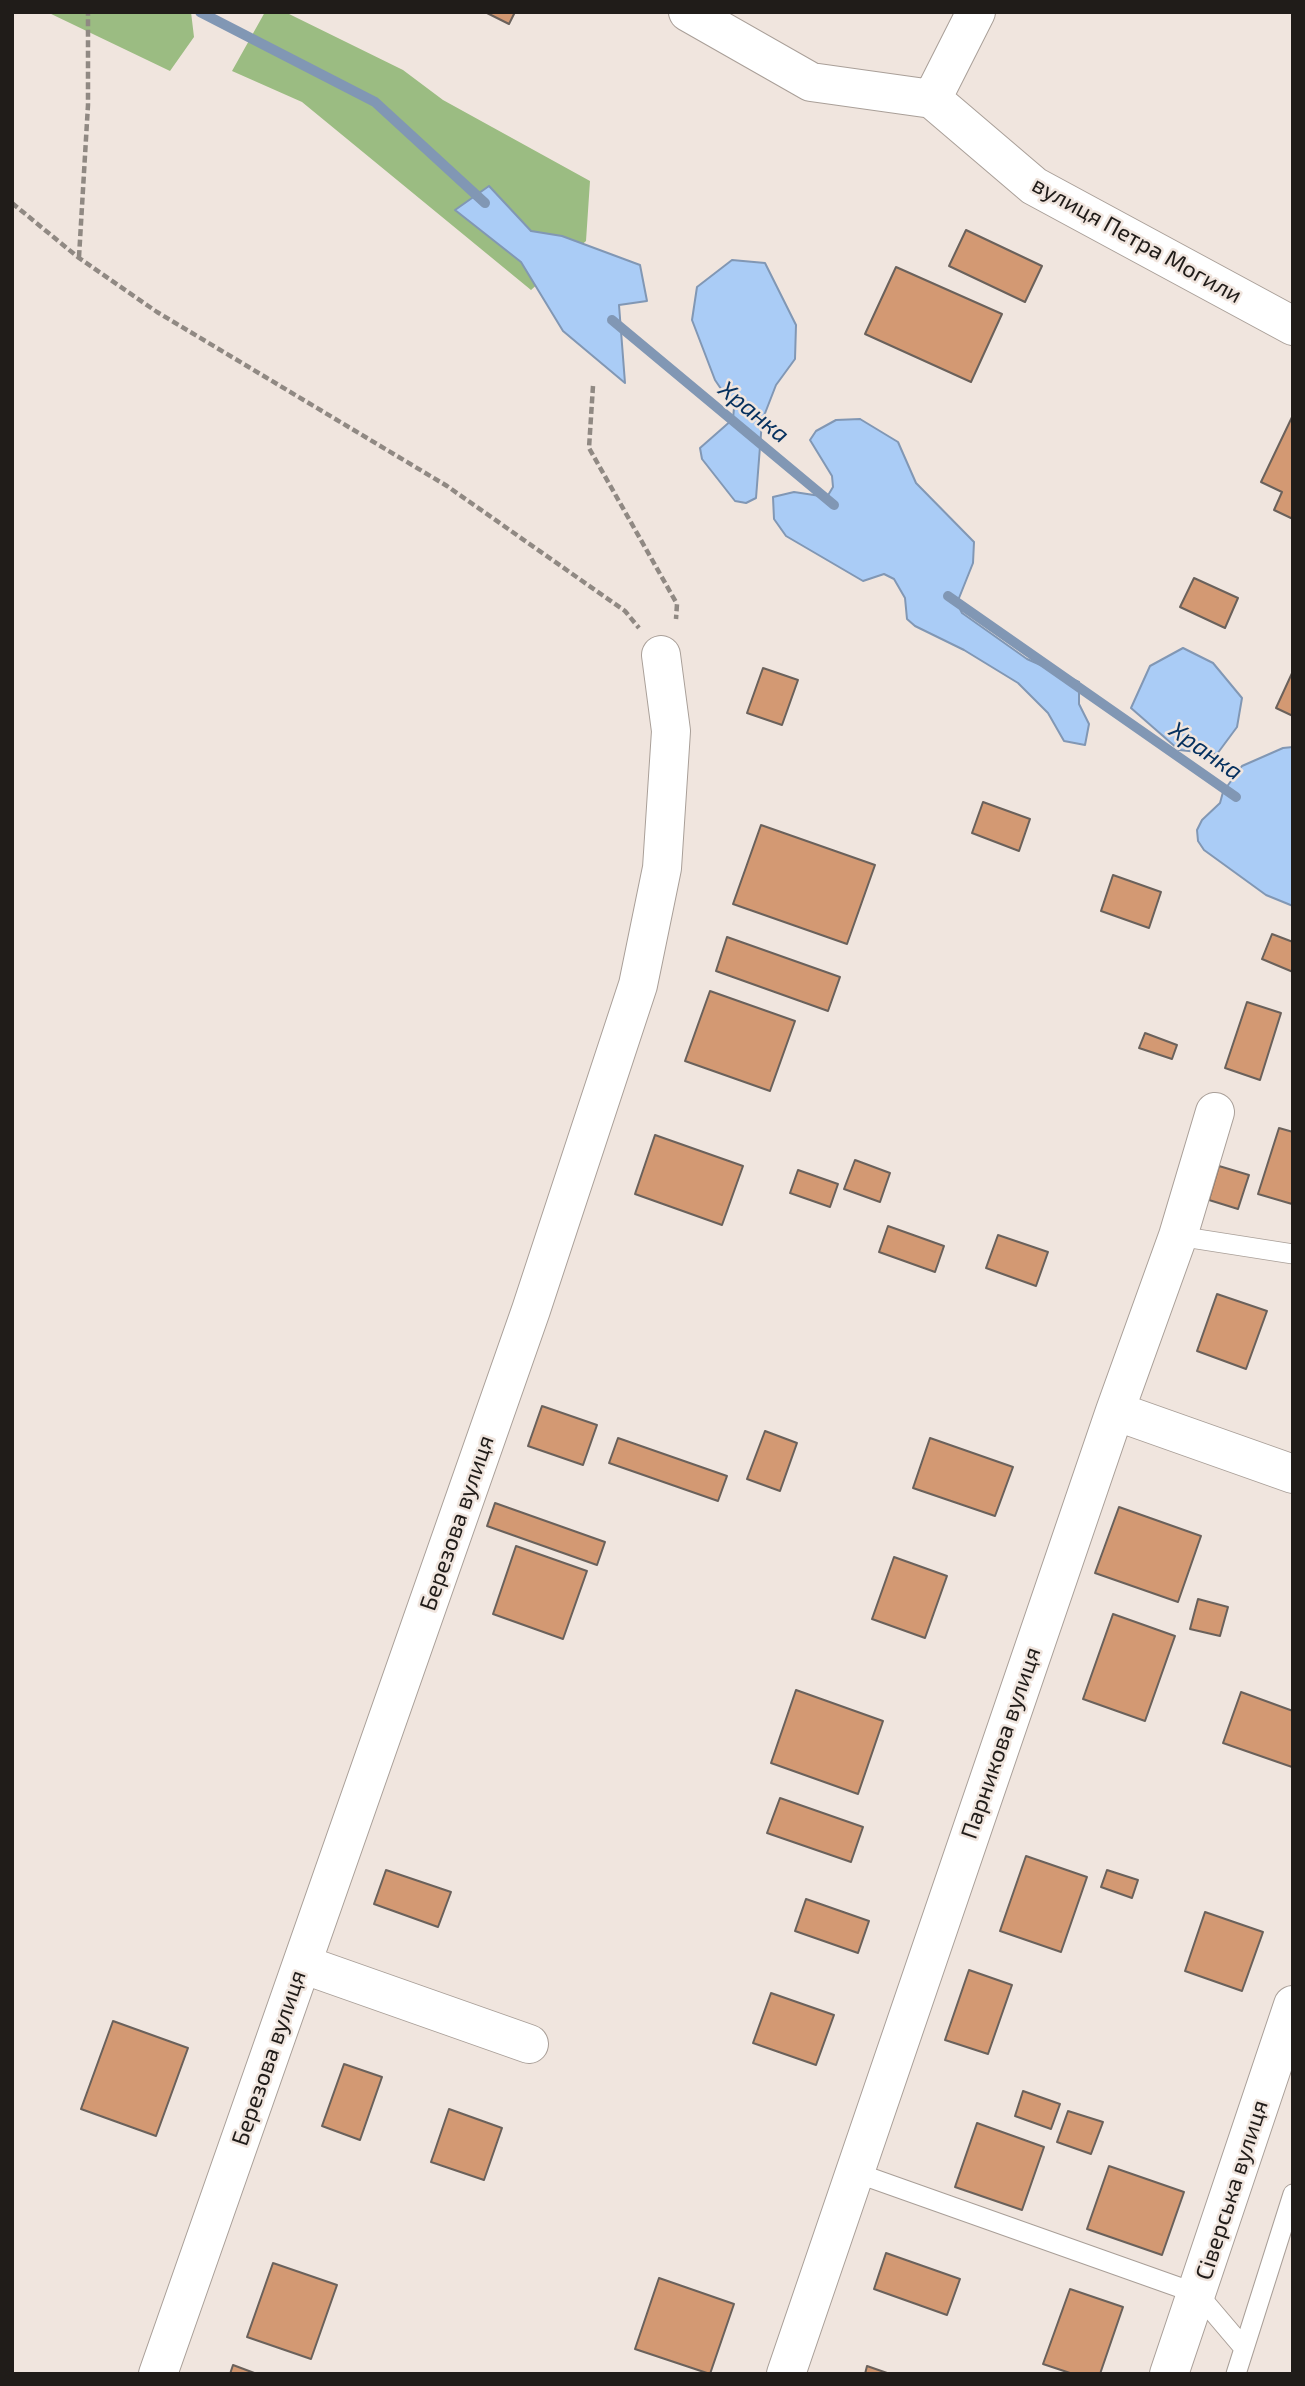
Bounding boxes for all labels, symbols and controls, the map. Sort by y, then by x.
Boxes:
street label: вулиця Петра Могили [1027,171,1247,309]
water label: Хранка [713,375,795,449]
water label: Хранка [1164,715,1248,787]
street label: Березова вулиця [414,1432,500,1614]
street label: Парникова вулиця [955,1644,1047,1842]
street label: Березова вулиця [226,1967,312,2149]
street label: Сіверська вулиця [1190,2097,1274,2283]

